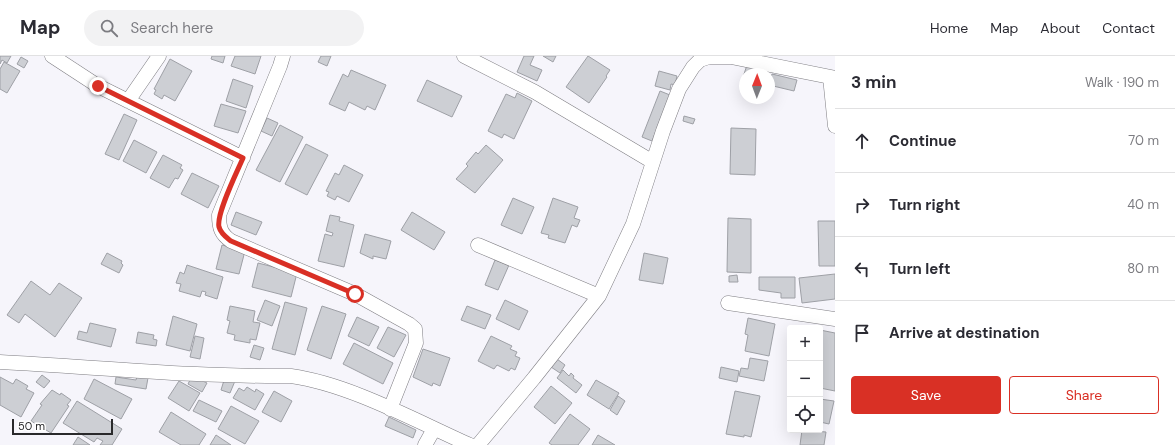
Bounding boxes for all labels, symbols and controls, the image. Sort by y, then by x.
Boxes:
search box [84,10,364,46]
text: Map [20,15,60,40]
icon: search [98,17,120,39]
text: Search here [130,18,213,38]
text: Home [930,19,968,37]
text: Map [990,19,1018,37]
text: About [1040,19,1080,37]
text: Contact [1102,19,1155,37]
north arrow [739,68,775,104]
text: 3 min [851,71,896,93]
text: Walk · 190 m [1085,74,1159,91]
route end [89,77,107,95]
icon: ahead [851,130,873,152]
text: Continue [889,131,957,151]
text: 70 m [1128,132,1159,149]
icon: right [851,194,873,216]
text: Turn right [889,195,960,215]
text: 40 m [1127,196,1159,213]
icon: left [851,258,873,280]
text: Turn left [889,259,950,279]
text: 80 m [1127,260,1159,277]
route start [346,285,364,303]
icon: arrive [851,322,873,344]
text: Arrive at destination [889,323,1040,343]
map controls [787,325,823,433]
button: + [787,325,823,361]
button: − [787,361,823,397]
button: Save [851,376,1001,414]
button: Share [1009,376,1159,414]
button: locate [787,397,823,433]
scale bar [12,417,113,436]
text: 50 m [18,419,45,433]

